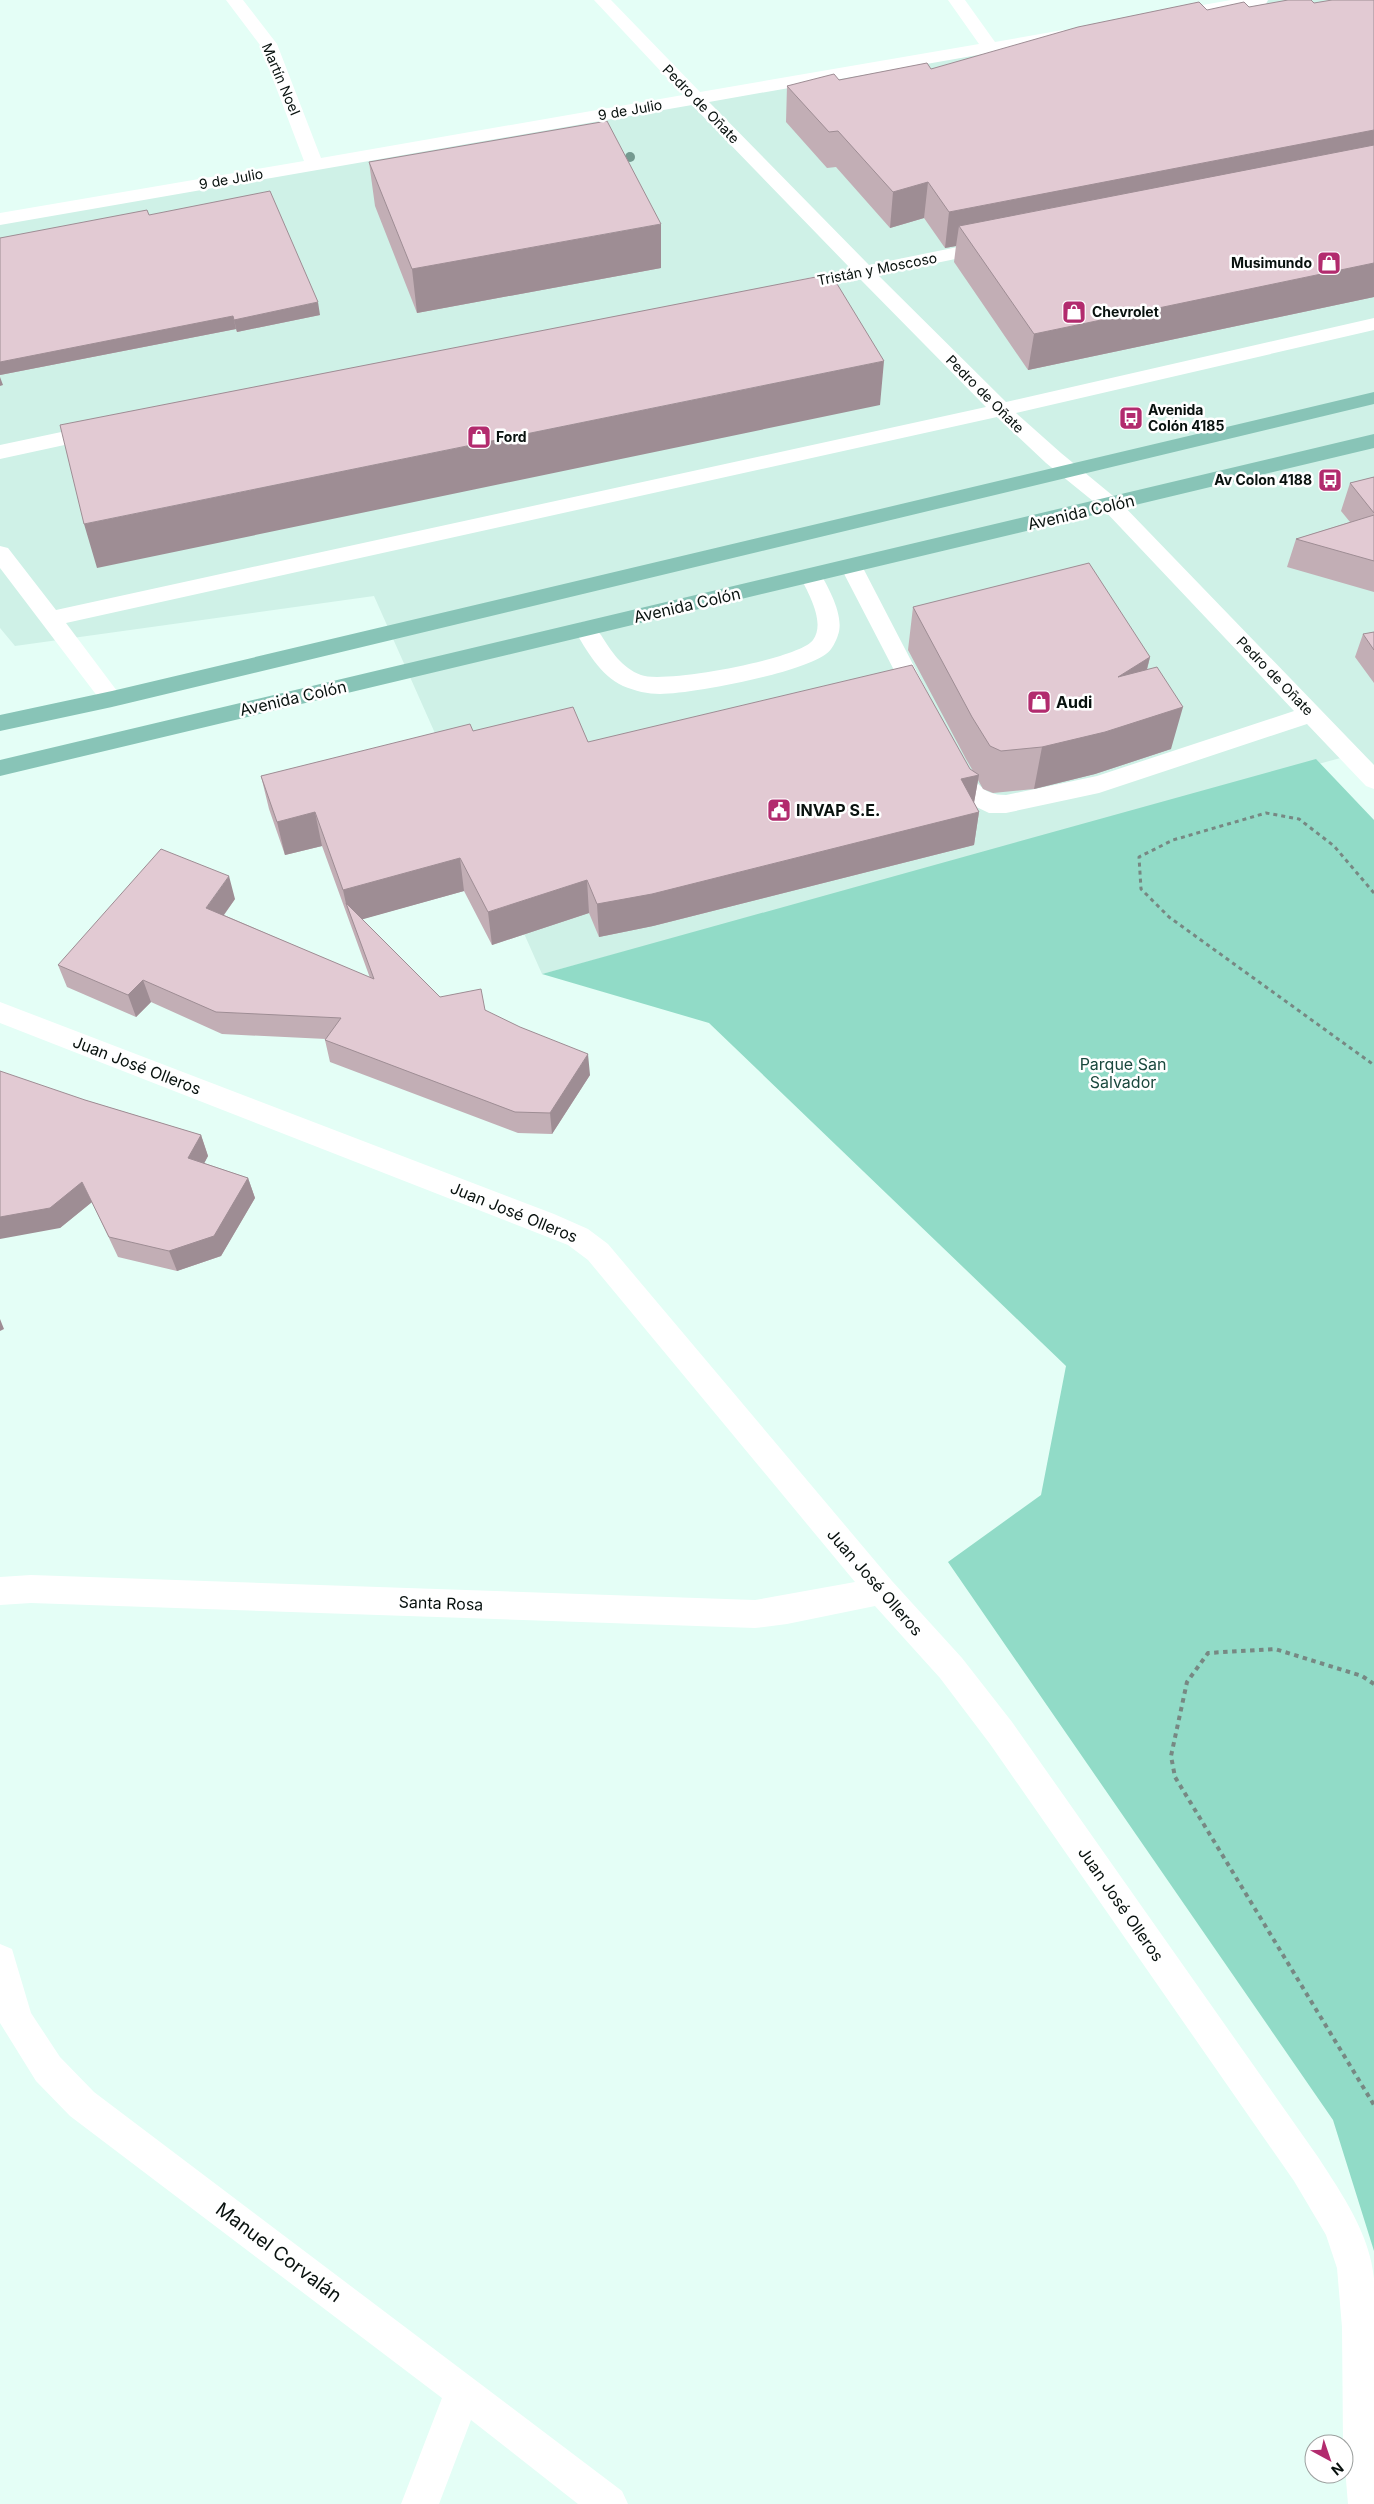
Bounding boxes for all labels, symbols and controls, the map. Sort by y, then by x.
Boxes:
street label: Martín Noel [259,40,304,117]
street label: Pedro de Oñate [659,61,743,147]
street label: 9 de Julio [597,96,663,124]
street label: 9 de Julio [198,165,264,193]
street label: Tristán y Moscoso [816,249,938,288]
shop icon: Musimundo [1316,250,1342,276]
place label: Musimundo [1231,254,1312,271]
shop icon: Chevrolet [1061,299,1087,325]
place label: Chevrolet [1092,303,1159,320]
street label: Pedro de Oñate [943,351,1028,436]
place label: Avenida Colón 4185 [1148,401,1224,434]
bus stop icon: Avenida Colón 4185 [1118,405,1144,431]
shop icon: Ford [466,424,492,450]
place label: Ford [496,428,527,445]
bus stop icon: Av Colon 4188 [1317,467,1343,493]
place label: Av Colon 4188 [1214,471,1312,488]
street label: Avenida Colón [1026,490,1136,534]
street label: Avenida Colón [632,583,742,627]
street label: Pedro de Oñate [1233,633,1317,719]
street label: Avenida Colón [238,676,348,720]
shop icon: Audi [1026,689,1052,715]
place label: Audi [1056,692,1092,712]
public building icon: INVAP S.E. [766,797,792,823]
place label: INVAP S.E. [796,800,880,820]
street label: Juan José Olleros [70,1031,204,1099]
park label: Parque San Salvador [1080,1054,1166,1092]
street label: Juan José Olleros [447,1177,581,1247]
street label: Juan José Olleros [823,1524,927,1640]
street label: Santa Rosa [398,1592,484,1614]
street label: Juan José Olleros [1074,1843,1168,1965]
street label: Manuel Corvalán [211,2198,346,2307]
north arrow [1304,2434,1354,2484]
text: N [1328,2459,1347,2479]

